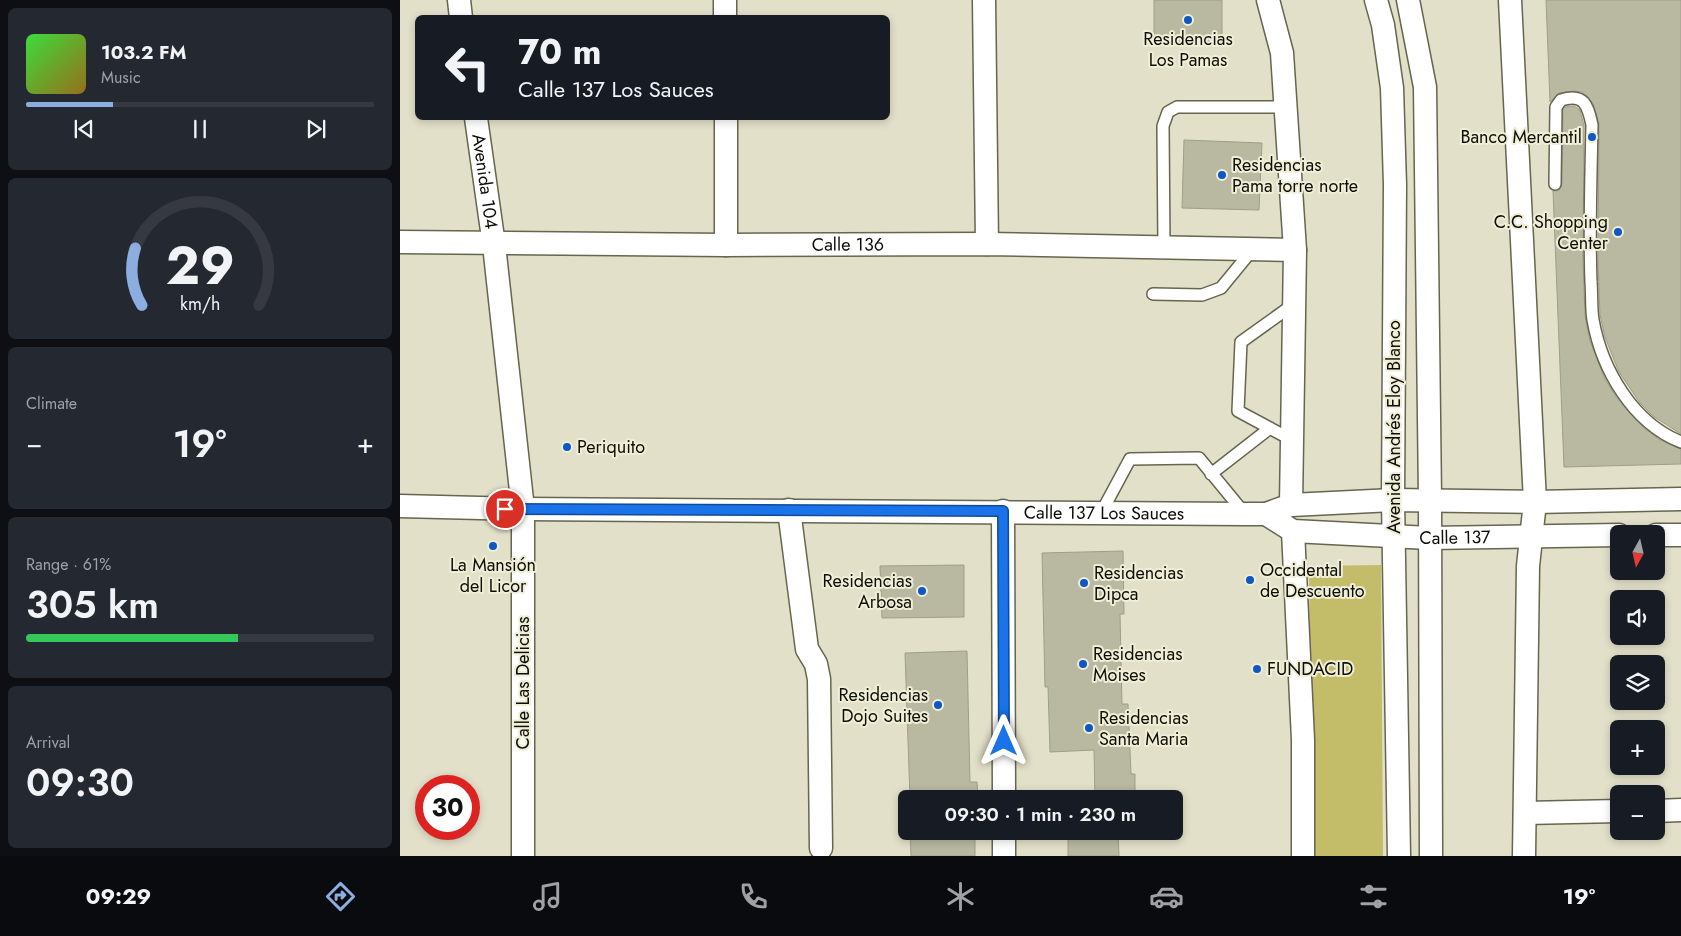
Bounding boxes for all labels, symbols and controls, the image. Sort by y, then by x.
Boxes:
marker: Residencias Los Pamas [1182,14,1194,26]
place label: Residencias Los Pamas [1143,26,1233,73]
text: 70 m [518,27,601,77]
icon: left [435,35,500,100]
text: 103.2 FM [101,39,186,66]
text: Music [101,66,141,89]
text: Calle 137 Los Sauces [518,73,714,105]
icon: previous [70,115,98,143]
icon: pause [186,115,214,143]
icon: next [302,115,330,143]
place label: Banco Mercantil [1460,124,1582,150]
marker: Banco Mercantil [1586,131,1598,143]
street label: Avenida 104 [465,132,505,231]
place label: Residencias Pama torre norte [1232,152,1358,199]
marker: Residencias Pama torre norte [1216,169,1228,181]
place label: C.C. Shopping Center [1494,209,1609,256]
marker: C.C. Shopping Center [1612,226,1624,238]
text: 29 [166,228,234,304]
street label: Calle 136 [812,231,884,258]
text: km/h [180,291,220,317]
street label: Avenida Andrés Eloy Blanco [1381,320,1407,534]
text: Climate [26,392,77,415]
text: 19° [173,416,227,471]
text: − [26,423,43,464]
text: + [357,423,374,464]
place label: Periquito [577,434,645,460]
marker: Periquito [561,441,573,453]
pin [484,488,526,530]
icon: arrive [491,495,519,523]
street label: Calle 137 Los Sauces [1024,499,1184,527]
street label: Calle 137 [1419,524,1491,551]
north arrow [1610,525,1665,580]
map controls [1610,525,1665,840]
marker: La Mansión del Licor [487,540,499,552]
place label: La Mansión del Licor [450,552,536,599]
text: Range · 61% [26,553,111,576]
place label: Occidental de Descuento [1260,557,1365,604]
place label: Residencias Dipca [1094,560,1183,607]
place label: Residencias Arbosa [823,568,912,615]
marker: Occidental de Descuento [1244,574,1256,586]
text: 305 km [26,577,159,632]
marker: Residencias Dipca [1078,577,1090,589]
marker: Residencias Arbosa [916,585,928,597]
button: sound [1610,590,1665,645]
street label: Calle Las Delicias [510,617,536,749]
place label: Residencias Moises [1093,641,1182,688]
button: layers [1610,655,1665,710]
place label: FUNDACID [1267,656,1353,682]
marker: Residencias Moises [1077,658,1089,670]
marker: FUNDACID [1251,663,1263,675]
place label: Residencias Dojo Suites [839,682,928,729]
marker: Residencias Dojo Suites [932,699,944,711]
place label: Residencias Santa Maria [1099,705,1188,752]
position arrow [977,714,1029,766]
button: + [1610,720,1665,775]
marker: Residencias Santa Maria [1083,722,1095,734]
text: Arrival [26,731,70,754]
text: 09:30 [26,755,134,810]
speed limit sign: 30 [415,775,480,840]
button: − [1610,785,1665,840]
text: 09:30 · 1 min · 230 m [945,801,1136,828]
icon: directions [323,879,358,914]
icon: music [530,879,565,914]
icon: phone [736,879,771,914]
icon: climate [943,879,978,914]
icon: car [1149,879,1184,914]
icon: filters [1356,879,1391,914]
text: 09:29 [86,880,151,912]
text: 19° [1563,880,1595,912]

